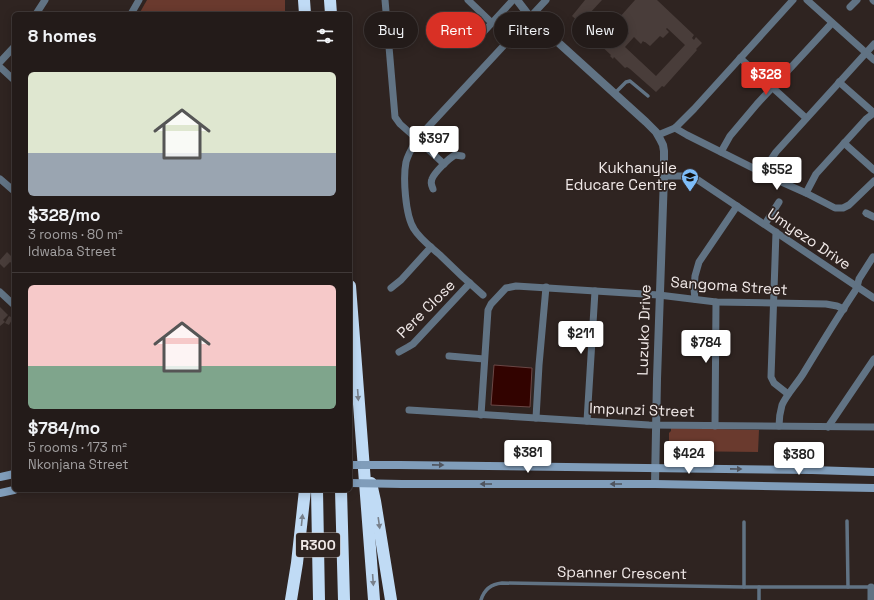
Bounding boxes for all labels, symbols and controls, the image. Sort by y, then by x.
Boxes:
chip: Buy [364,12,418,48]
chip: Rent [426,12,486,48]
chip: Filters [494,12,564,48]
chip: New [572,12,628,48]
text: 8 homes [28,25,97,47]
icon: filters [314,25,336,47]
pin: $328 [742,62,790,96]
text: $328 [750,66,782,83]
icon: home [146,98,218,170]
pin: $397 [410,126,458,160]
text: $397 [419,130,449,147]
pin: $552 [753,157,801,191]
place label: Kukhanyile Educare Centre [565,158,677,194]
text: $552 [761,161,793,178]
school or university icon: Kukhanyile Educare Centre [680,167,700,192]
text: $328/mo [28,204,100,226]
street label: Umyezo Drive [764,204,855,274]
text: 3 rooms · 80 m² [28,226,123,243]
text: Idwaba Street [28,243,116,260]
street label: Sangoma Street [670,272,788,299]
street label: Pere Close [392,275,459,342]
street label: Luzuko Drive [632,284,655,376]
icon: home [146,311,218,383]
pin: $211 [557,321,605,355]
text: $211 [567,325,595,342]
pin: $784 [682,330,730,364]
text: $784 [690,334,722,351]
one-way arrow [355,389,362,401]
street label: Impunzi Street [589,398,695,421]
text: $784/mo [28,417,100,439]
text: 5 rooms · 173 m² [28,439,127,456]
pin: $381 [504,440,552,474]
pin: $424 [665,441,713,475]
pin: $380 [775,442,823,476]
text: $381 [513,444,543,461]
text: $424 [673,445,705,462]
text: $380 [783,446,815,463]
text: Nkonjana Street [28,456,128,473]
one-way arrow [432,462,445,468]
one-way arrow [730,465,742,472]
one-way arrow [479,481,492,487]
one-way arrow [609,481,622,487]
one-way arrow [299,514,306,526]
one-way arrow [376,517,382,529]
road number: R300 [296,533,340,557]
street label: Spanner Crescent [557,562,687,583]
one-way arrow [369,574,376,586]

